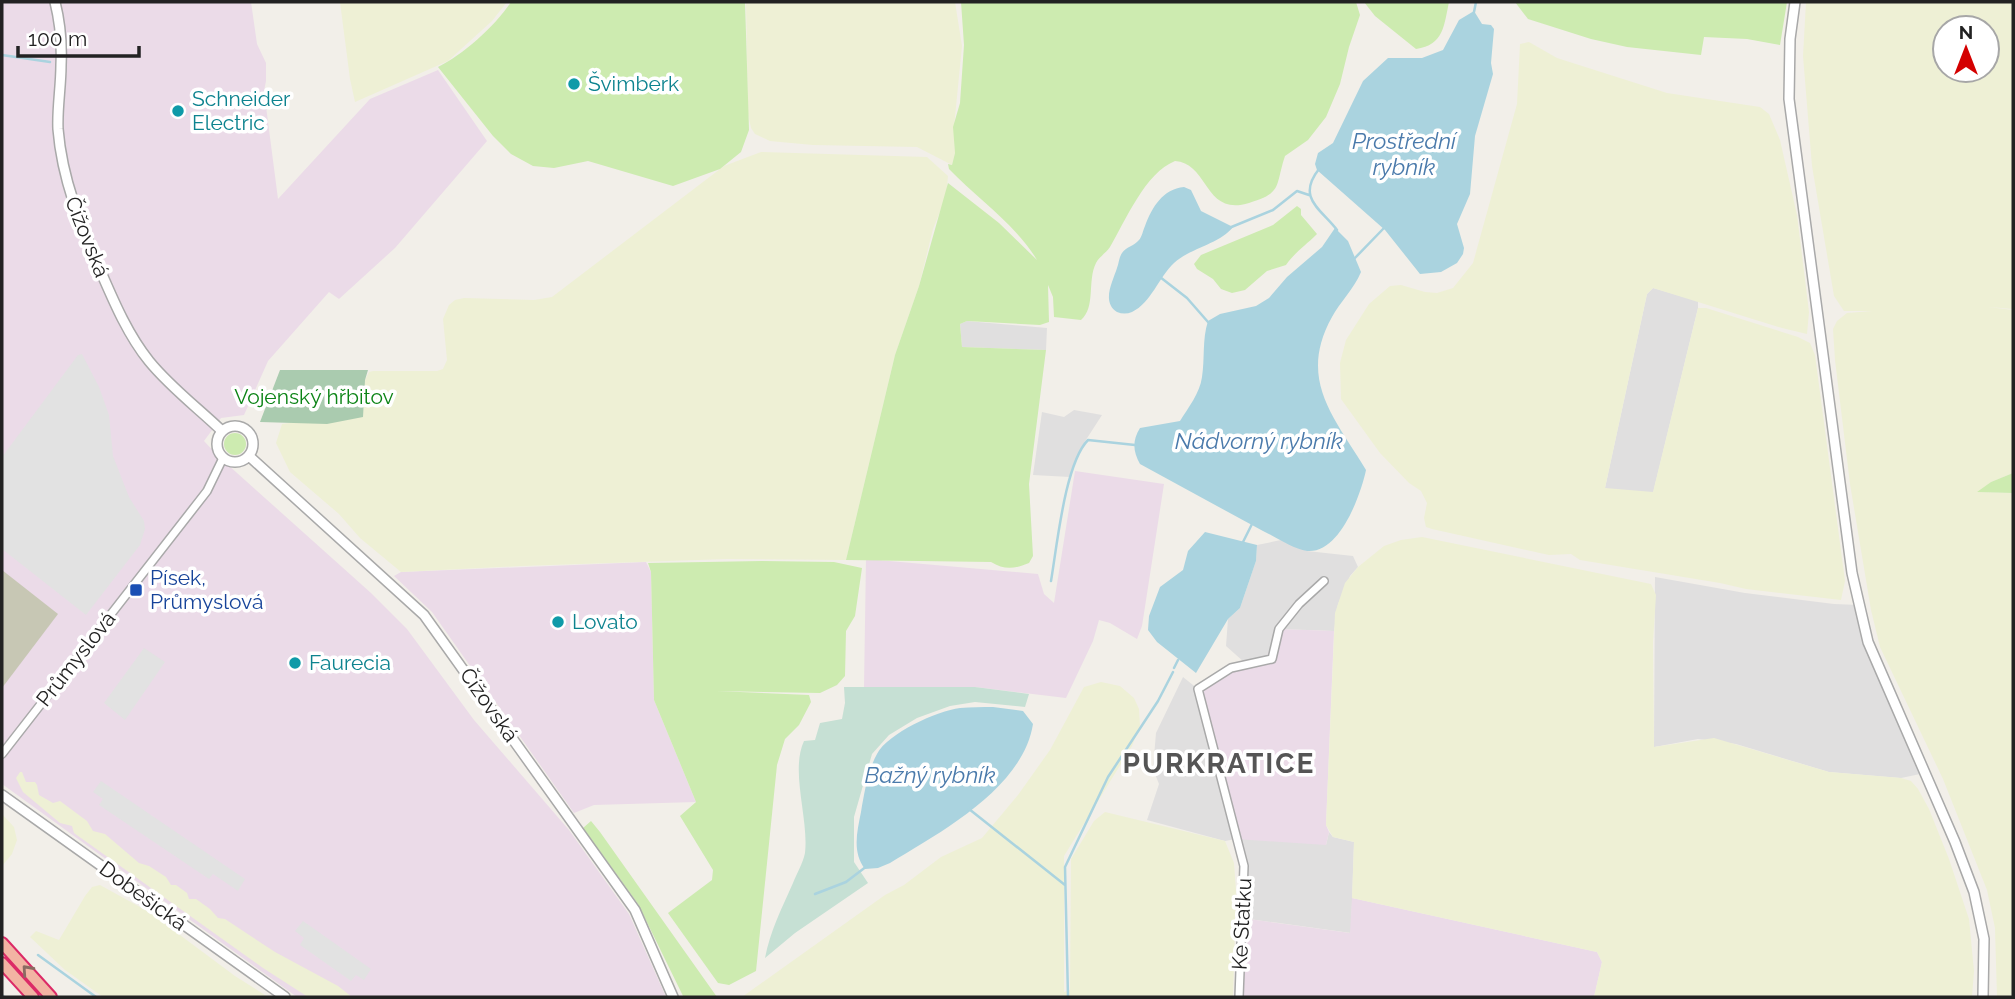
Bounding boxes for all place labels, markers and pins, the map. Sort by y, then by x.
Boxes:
place label: Švimberk [588,71,679,96]
marker: Švimberk [566,76,582,92]
place label: Schneider Electric [192,86,291,135]
marker: Schneider Electric [170,103,186,119]
place label: Písek, Průmyslová [150,565,263,614]
marker: Písek, Průmyslová [128,582,144,598]
place label: Lovato [572,609,638,634]
marker: Lovato [550,614,566,630]
place label: Faurecia [309,650,391,675]
marker: Faurecia [287,655,303,671]

